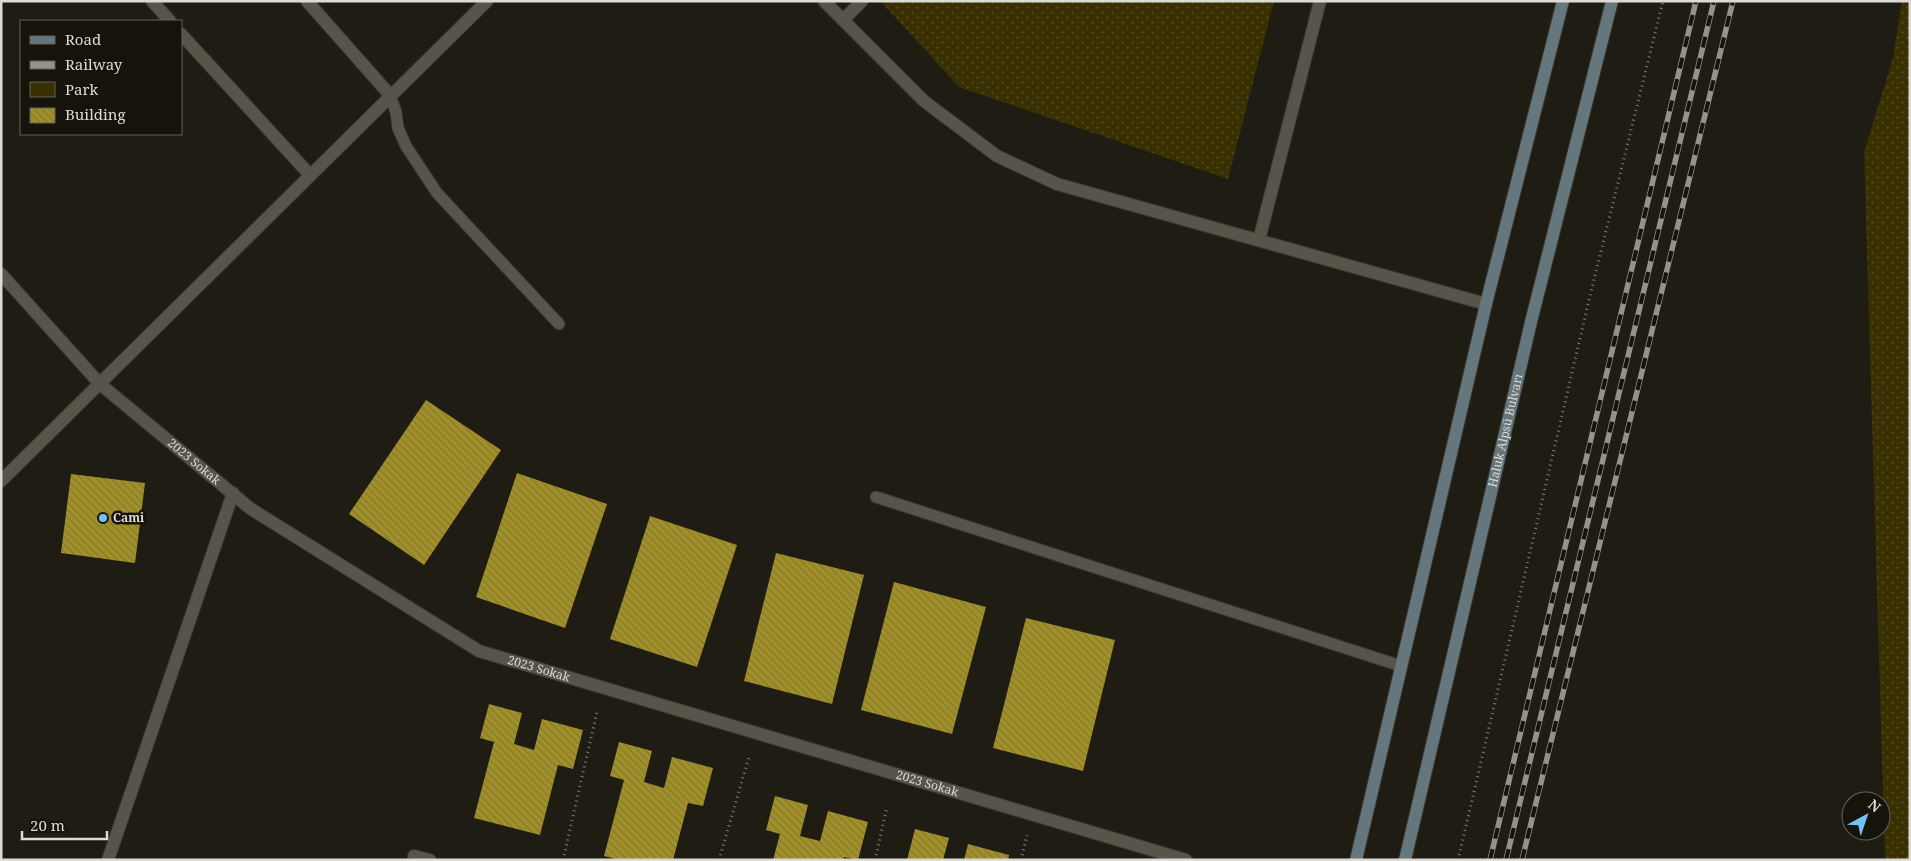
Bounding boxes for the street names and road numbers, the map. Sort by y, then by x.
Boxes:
street label: Haluk Alpsü Bulvarı [1484,372,1527,489]
street label: 2023 Sokak [164,434,225,489]
street label: 2023 Sokak [506,651,573,686]
street label: 2023 Sokak [894,766,962,801]

